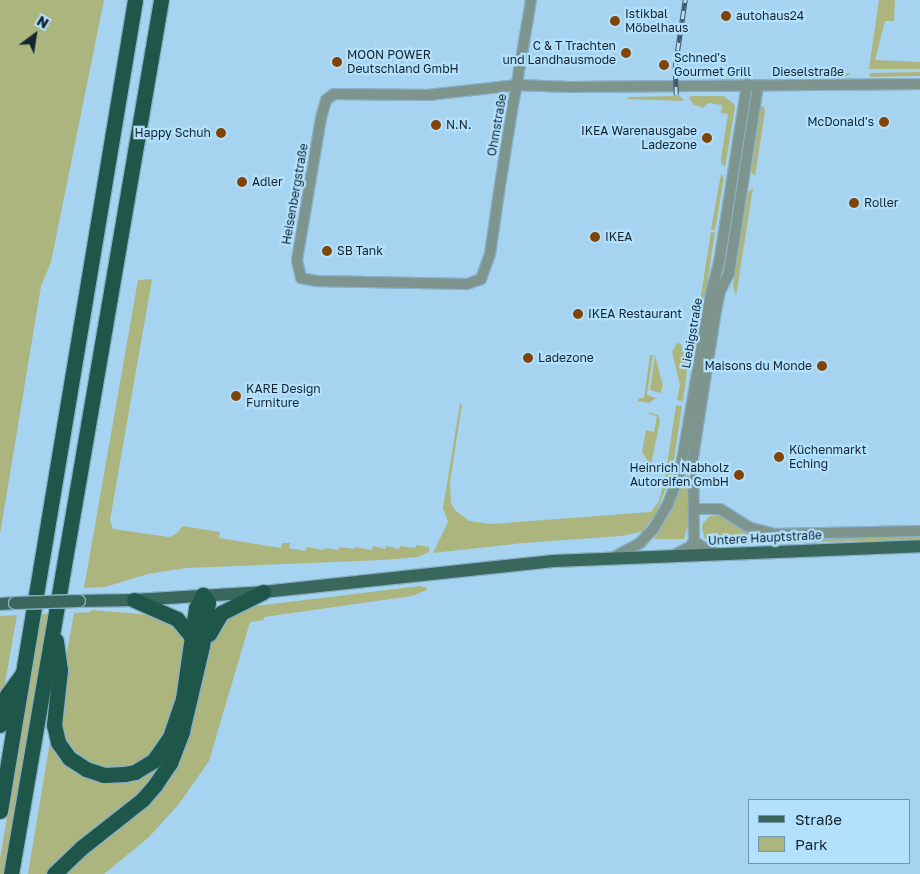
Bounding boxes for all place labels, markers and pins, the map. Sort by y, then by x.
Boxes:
place label: Istikbal Möbelhaus [625,7,688,35]
place label: autohaus24 [736,9,804,23]
marker: autohaus24 [720,10,732,22]
marker: Istikbal Möbelhaus [609,15,621,27]
place label: C & T Trachten und Landhausmode [503,39,616,67]
marker: C & T Trachten und Landhausmode [620,47,632,59]
place label: MOON POWER Deutschland GmbH [347,48,459,76]
place label: Schned's Gourmet Grill [674,51,751,79]
marker: MOON POWER Deutschland GmbH [331,56,343,68]
marker: Schned's Gourmet Grill [658,59,670,71]
place label: McDonald's [807,115,874,129]
marker: McDonald's [878,116,890,128]
place label: N.N. [446,118,471,132]
marker: N.N. [430,119,442,131]
place label: IKEA Warenausgabe Ladezone [581,124,697,152]
place label: Happy Schuh [135,126,211,140]
marker: Happy Schuh [215,127,227,139]
marker: IKEA Warenausgabe Ladezone [701,132,713,144]
place label: Adler [252,175,283,189]
marker: Adler [236,176,248,188]
place label: Roller [864,196,898,210]
marker: Roller [848,197,860,209]
place label: IKEA [605,230,632,244]
marker: IKEA [589,231,601,243]
place label: SB Tank [337,244,383,258]
marker: SB Tank [321,245,333,257]
place label: IKEA Restaurant [588,307,682,321]
marker: IKEA Restaurant [572,308,584,320]
place label: Ladezone [538,351,594,365]
marker: Ladezone [522,352,534,364]
place label: Maisons du Monde [705,359,812,373]
marker: Maisons du Monde [816,360,828,372]
place label: KARE Design Furniture [246,382,321,410]
marker: KARE Design Furniture [230,390,242,402]
place label: Küchenmarkt Eching [789,443,866,471]
marker: Küchenmarkt Eching [773,451,785,463]
place label: Heinrich Nabholz Autoreifen GmbH [630,461,729,489]
marker: Heinrich Nabholz Autoreifen GmbH [733,469,745,481]

